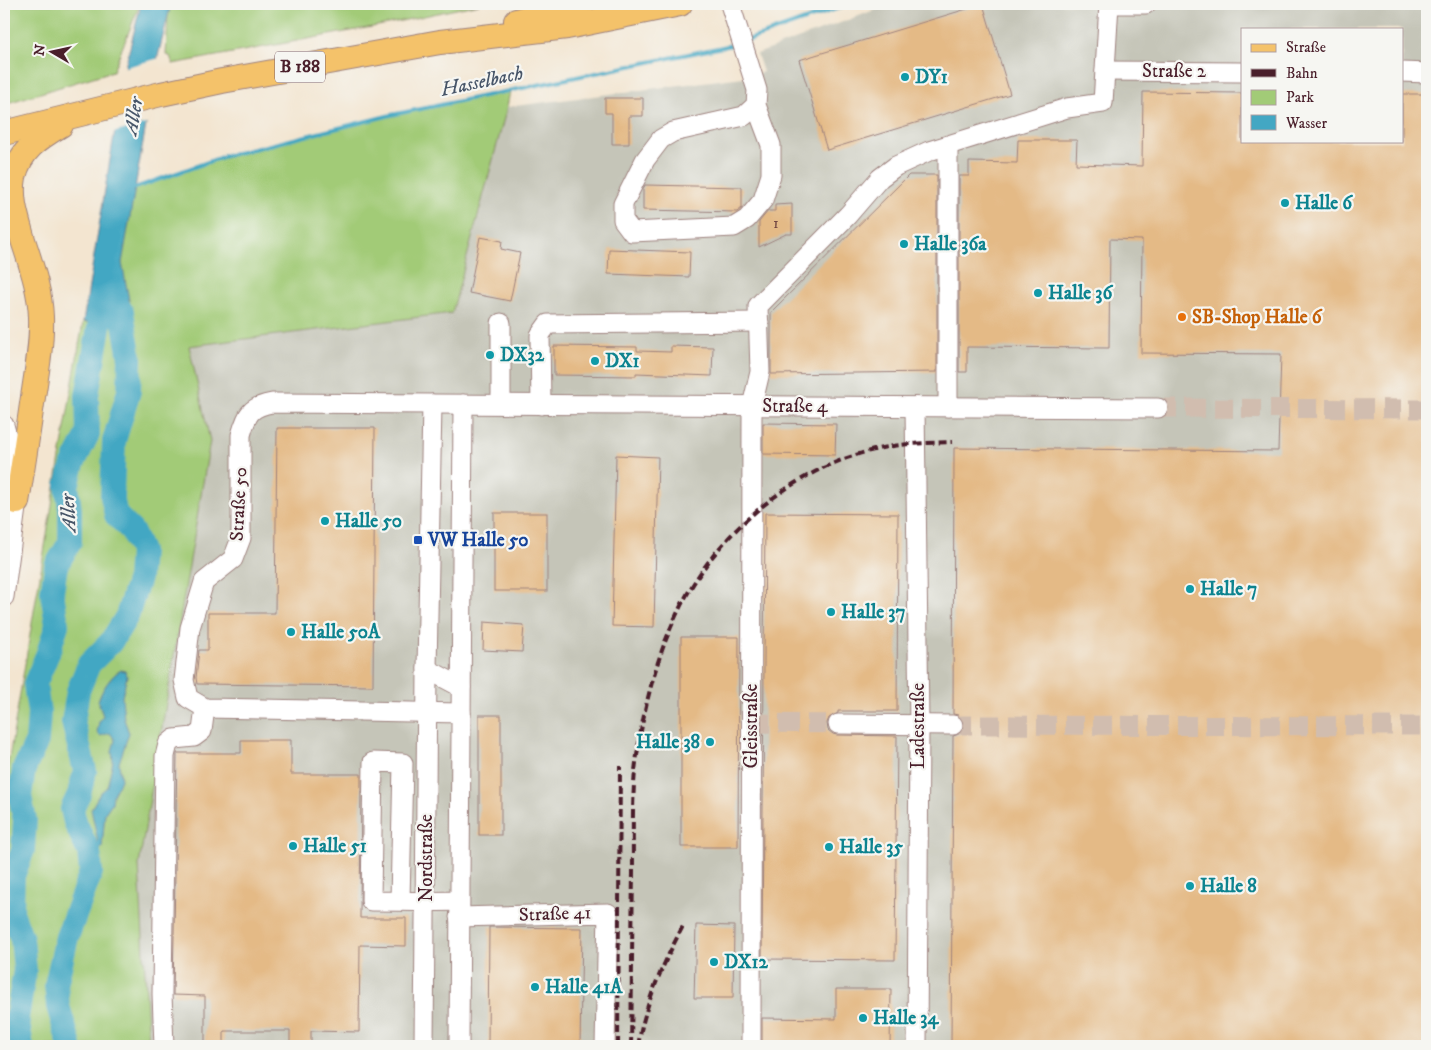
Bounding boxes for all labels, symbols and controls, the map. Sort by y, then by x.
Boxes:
north arrow [28,28,78,78]
legend [1241,28,1404,142]
text: Straße [1286,38,1326,57]
text: N [30,43,50,57]
road number: B 188 [275,52,325,82]
street label: Straße 2 [1142,60,1207,83]
water label: Hasselbach [438,61,525,103]
text: Bahn [1286,64,1318,83]
place label: DY1 [915,66,948,89]
marker: DY1 [899,71,911,83]
text: Park [1286,88,1315,107]
water label: Aller [118,93,150,139]
text: Wasser [1285,114,1327,133]
place label: Halle 6 [1295,192,1353,215]
marker: Halle 6 [1279,197,1291,209]
house number: 1 [773,213,779,233]
place label: Halle 36a [914,233,987,256]
marker: Halle 36a [898,238,910,250]
place label: Halle 36 [1048,282,1113,305]
marker: Halle 36 [1032,287,1044,299]
place label: SB-Shop Halle 6 [1192,306,1323,329]
marker: SB-Shop Halle 6 [1176,311,1188,323]
place label: DX32 [500,344,545,367]
marker: DX32 [484,349,496,361]
place label: DX1 [605,350,640,373]
marker: DX1 [589,355,601,367]
street label: Straße 4 [762,395,829,418]
street label: Straße 50 [226,466,252,542]
water label: Aller [55,492,83,534]
place label: Halle 50 [335,510,402,533]
marker: Halle 50 [319,515,331,527]
place label: VW Halle 50 [427,529,528,552]
marker: VW Halle 50 [412,534,424,546]
place label: Halle 7 [1200,578,1257,601]
marker: Halle 7 [1184,583,1196,595]
place label: Halle 37 [841,601,905,624]
marker: Halle 37 [825,606,837,618]
place label: Halle 50A [301,621,381,644]
marker: Halle 50A [285,626,297,638]
street label: Gleisstraße [740,683,763,768]
street label: Ladestraße [907,683,930,769]
place label: Halle 38 [636,731,700,754]
marker: Halle 38 [704,736,716,748]
street label: Nordstraße [415,814,438,902]
place label: Halle 51 [303,835,367,858]
place label: Halle 35 [839,836,903,859]
marker: Halle 51 [287,840,299,852]
marker: Halle 35 [823,841,835,853]
place label: Halle 8 [1200,875,1257,898]
marker: Halle 8 [1184,880,1196,892]
street label: Straße 41 [518,901,592,927]
place label: DX12 [724,951,769,974]
marker: DX12 [708,956,720,968]
place label: Halle 41A [545,976,623,999]
marker: Halle 41A [529,981,541,993]
place label: Halle 34 [873,1007,939,1030]
marker: Halle 34 [857,1012,869,1024]

